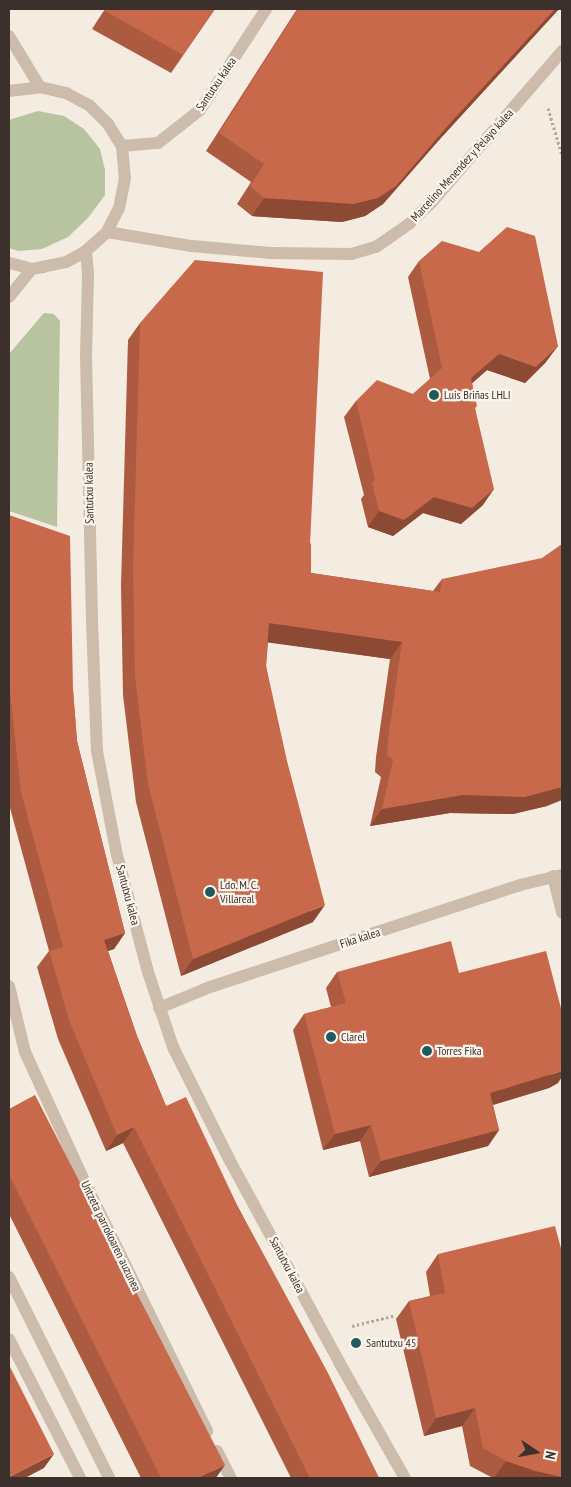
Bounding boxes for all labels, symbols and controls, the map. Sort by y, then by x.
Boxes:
street label: Santutxu kalea [193,54,239,114]
street label: Marcelino Menendez y Pelayo kalea [407,106,517,224]
place label: Luis Briñas LHLI [444,388,511,402]
marker: Luis Briñas LHLI [428,389,440,401]
street label: Santutxu kalea [81,462,97,524]
street label: Santutxu kalea [113,863,143,927]
place label: Ldo. M. C. Villareal [220,878,260,906]
marker: Ldo. M. C. Villareal [204,886,216,898]
street label: Fika kalea [338,925,382,951]
place label: Clarel [341,1030,365,1044]
marker: Clarel [325,1031,337,1043]
place label: Torres Fika [437,1044,481,1058]
marker: Torres Fika [421,1045,433,1057]
street label: Untzeta parrokoaren auzunea [78,1178,144,1294]
street label: Santutxu kalea [266,1234,308,1296]
place label: Santutxu 45 [366,1336,416,1350]
marker: Santutxu 45 [350,1337,362,1349]
north arrow [511,1427,561,1477]
text: N [541,1450,560,1461]

